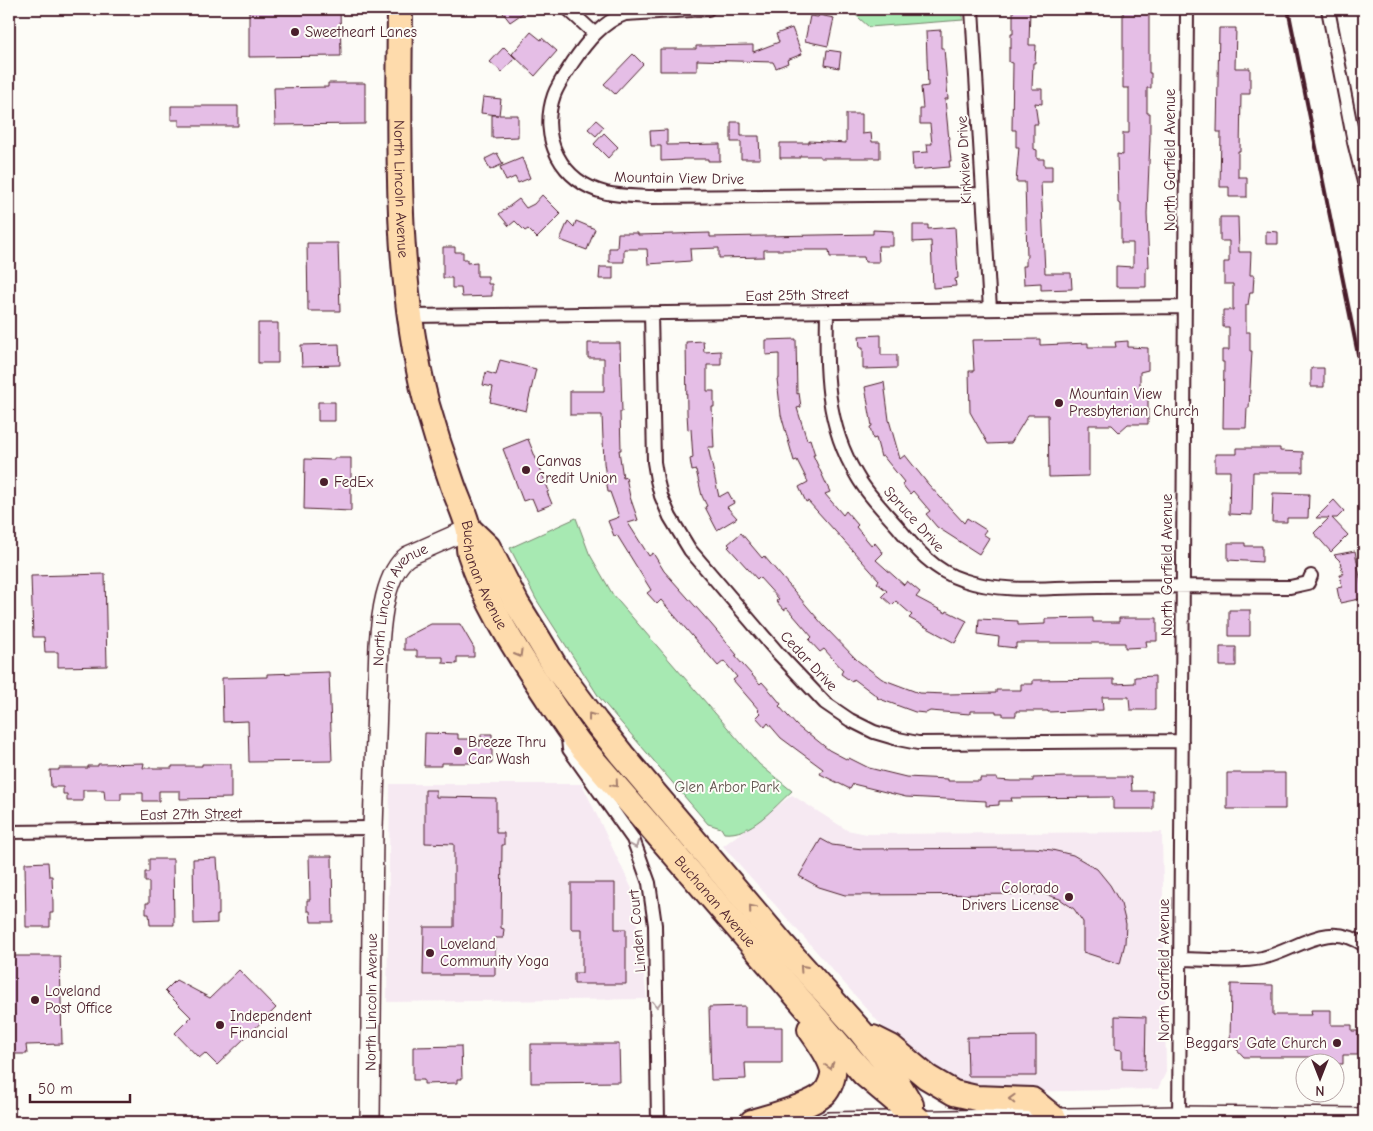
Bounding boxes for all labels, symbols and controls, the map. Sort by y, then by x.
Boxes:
place label: Sweetheart Lanes [305,23,417,41]
marker: Sweetheart Lanes [289,26,301,38]
street label: North Garfield Avenue [1161,88,1179,231]
street label: Kirkview Drive [953,115,975,205]
street label: North Lincoln Avenue [390,120,413,259]
street label: Mountain View Drive [614,168,745,188]
street label: East 25th Street [745,285,849,305]
place label: Mountain View Presbyterian Church [1069,385,1199,420]
marker: Mountain View Presbyterian Church [1053,397,1065,409]
place label: Canvas Credit Union [536,452,617,487]
marker: Canvas Credit Union [520,464,532,476]
place label: FedEx [334,473,374,491]
marker: FedEx [318,476,330,488]
street label: Spruce Drive [880,483,948,556]
street label: North Garfield Avenue [1158,493,1176,636]
street label: Buchanan Avenue [458,518,512,633]
street label: North Lincoln Avenue [369,539,431,666]
street label: Cedar Drive [777,627,842,695]
one-way arrow [512,648,522,657]
one-way arrow [588,712,597,722]
place label: Breeze Thru Car Wash [468,733,546,768]
marker: Breeze Thru Car Wash [452,745,464,757]
park label: Glen Arbor Park [674,778,780,796]
one-way arrow [609,779,618,788]
street label: East 27th Street [140,804,243,824]
one-way arrow [628,840,639,849]
street label: Buchanan Avenue [671,852,760,951]
place label: Colorado Drivers License [962,879,1059,914]
street label: Linden Court [624,888,650,973]
marker: Colorado Drivers License [1063,891,1075,903]
street label: North Garfield Avenue [1155,898,1173,1041]
one-way arrow [748,904,757,913]
street label: North Lincoln Avenue [362,933,381,1071]
place label: Loveland Community Yoga [440,935,549,970]
marker: Loveland Community Yoga [424,947,436,959]
one-way arrow [800,964,809,973]
place label: Loveland Post Office [45,982,113,1017]
marker: Loveland Post Office [29,994,41,1006]
one-way arrow [652,1000,662,1008]
place label: Independent Financial [230,1007,312,1042]
marker: Independent Financial [214,1019,226,1031]
place label: Beggars' Gate Church [1186,1034,1327,1052]
marker: Beggars' Gate Church [1331,1037,1343,1049]
north arrow [1296,1054,1346,1104]
one-way arrow [825,1061,835,1070]
scale bar [30,1071,130,1103]
text: 50 m [38,1080,73,1098]
text: N [1315,1082,1325,1099]
one-way arrow [1008,1094,1016,1104]

